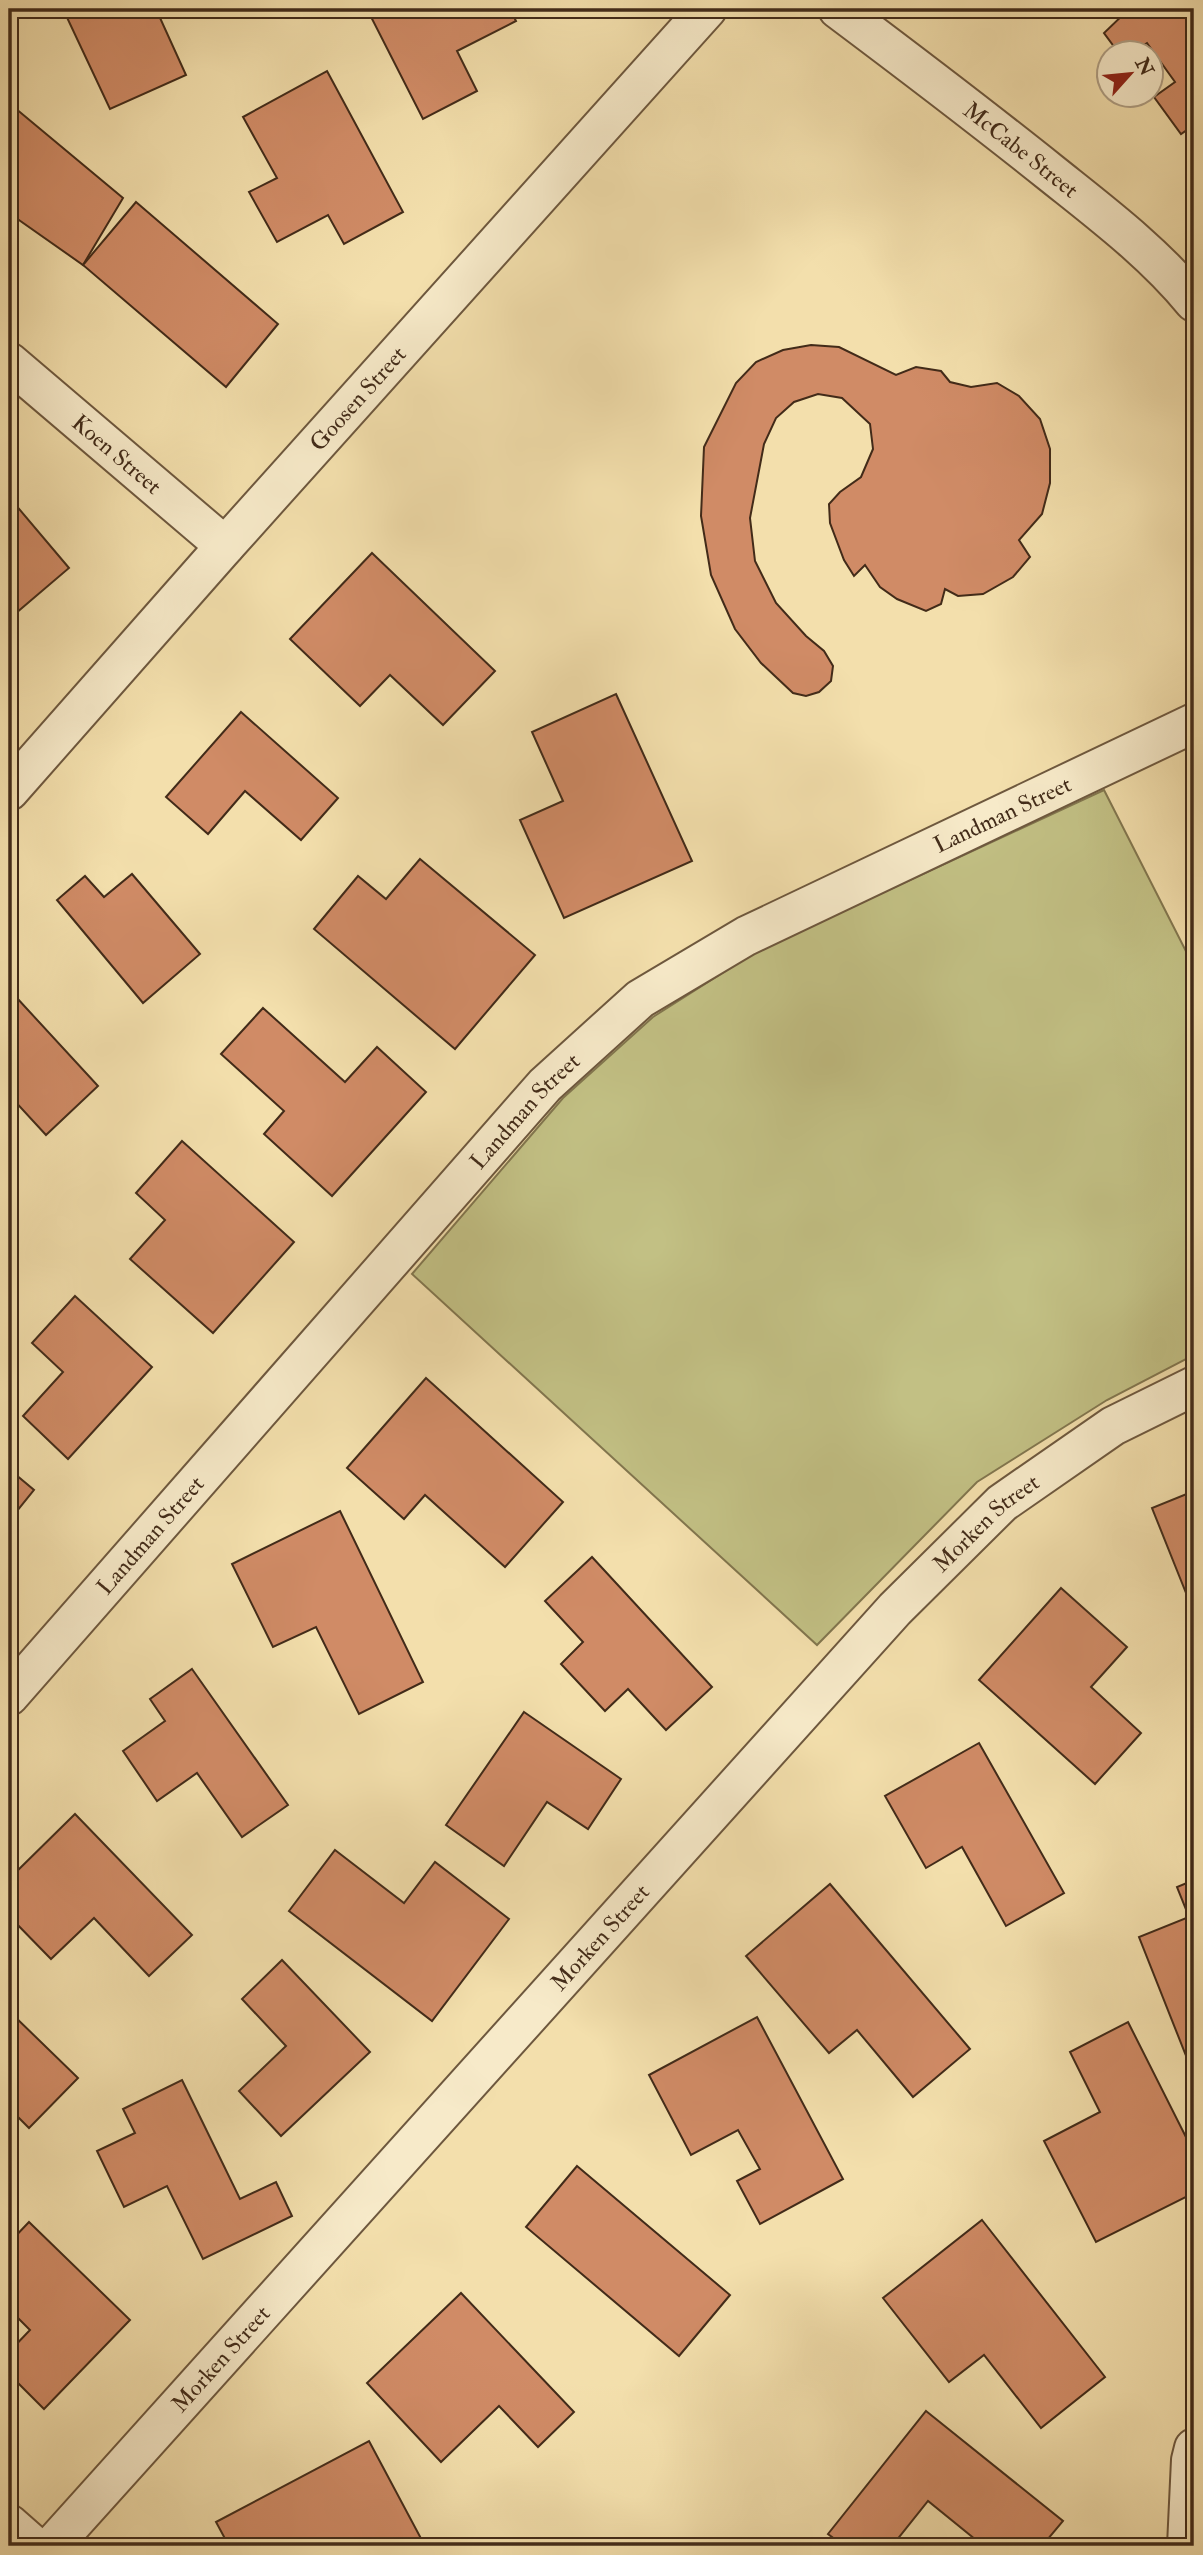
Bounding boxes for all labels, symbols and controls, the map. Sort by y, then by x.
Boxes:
north arrow [1094,38,1164,108]
text: N [1129,53,1159,81]
street label: McCabe Street [958,96,1084,204]
street label: Goosen Street [303,340,412,457]
street label: Koen Street [66,408,168,501]
street label: Landman Street [929,770,1076,860]
street label: Landman Street [464,1047,586,1175]
street label: Morken Street [927,1468,1045,1578]
street label: Landman Street [91,1470,210,1601]
street label: Morken Street [545,1878,656,1997]
street label: Morken Street [165,2300,276,2418]

